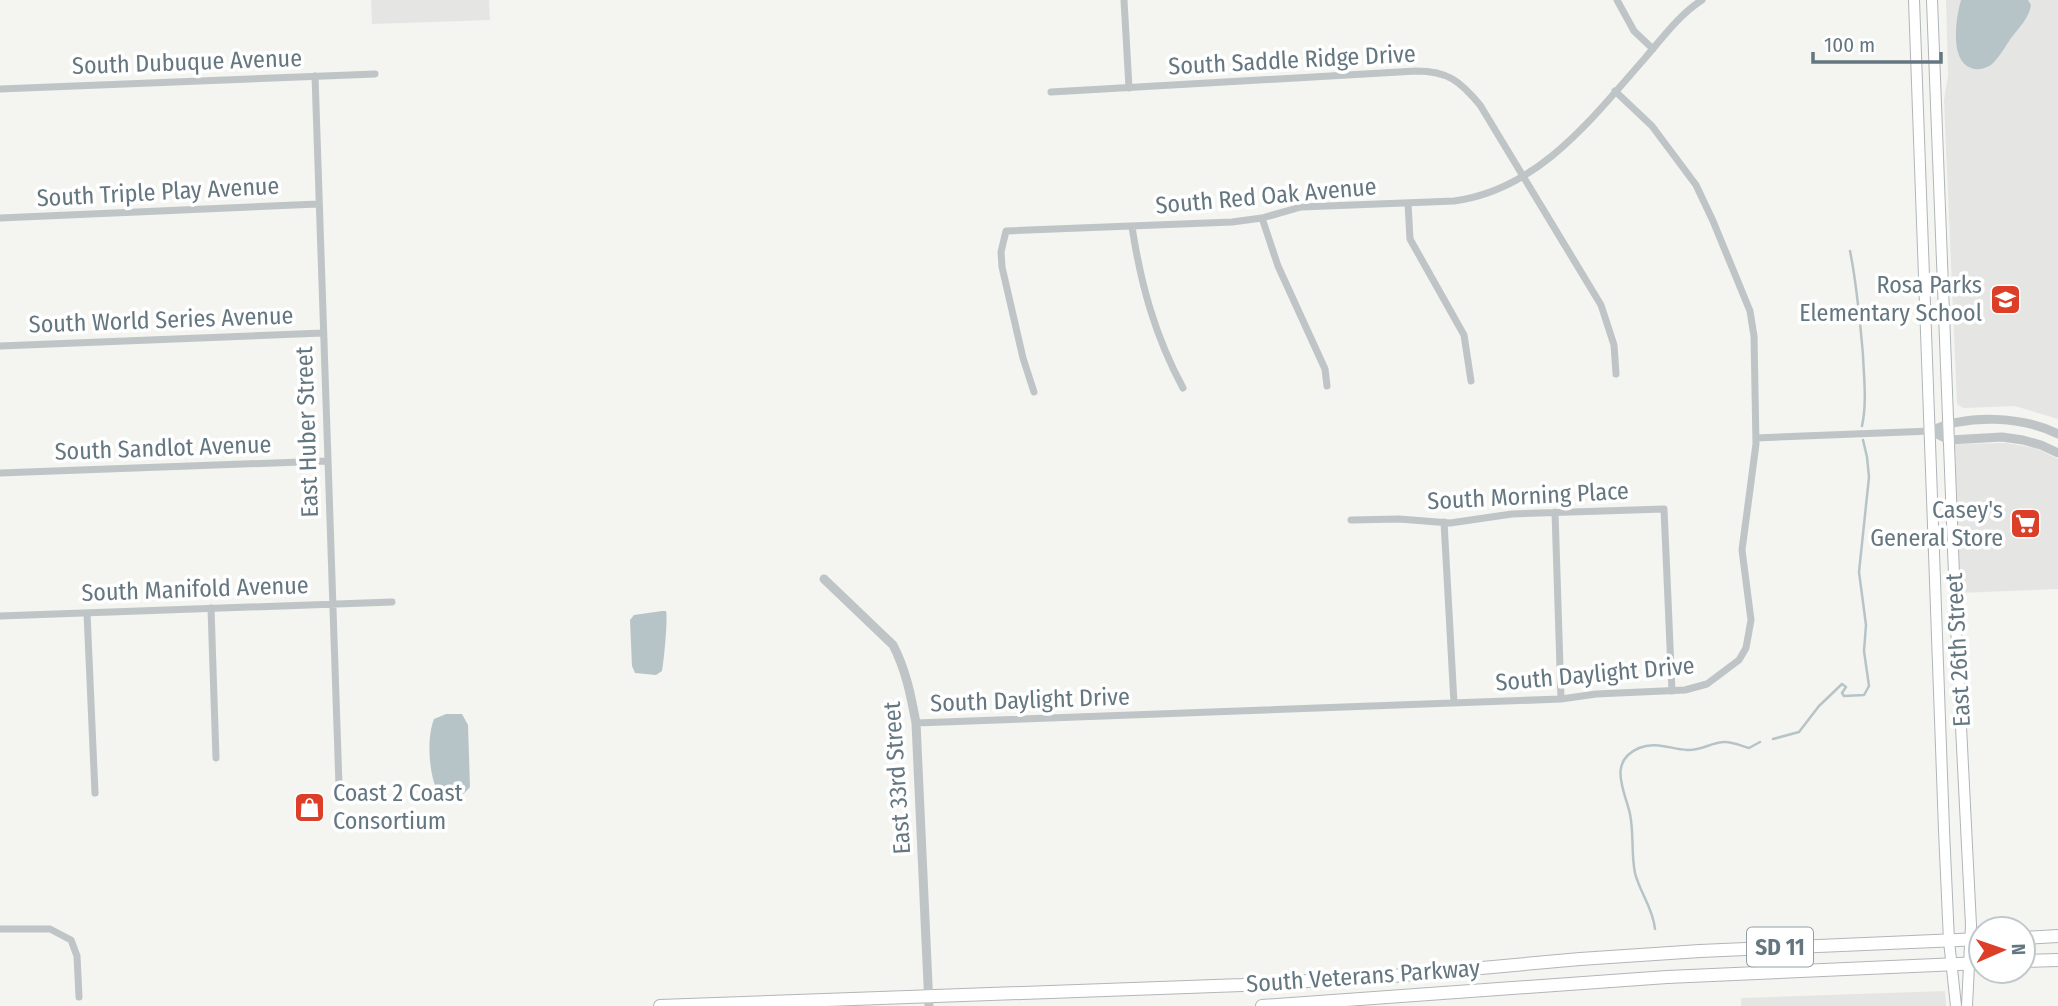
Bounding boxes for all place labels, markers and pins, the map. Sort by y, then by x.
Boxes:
place label: Rosa Parks Elementary School [1799,271,1982,327]
school or university icon: Rosa Parks Elementary School [1988,282,2022,316]
place label: Casey's General Store [1870,496,2003,552]
supermarket icon: Casey's General Store [2009,507,2043,541]
place label: Coast 2 Coast Consortium [333,779,463,835]
shop icon: Coast 2 Coast Consortium [293,790,327,824]

